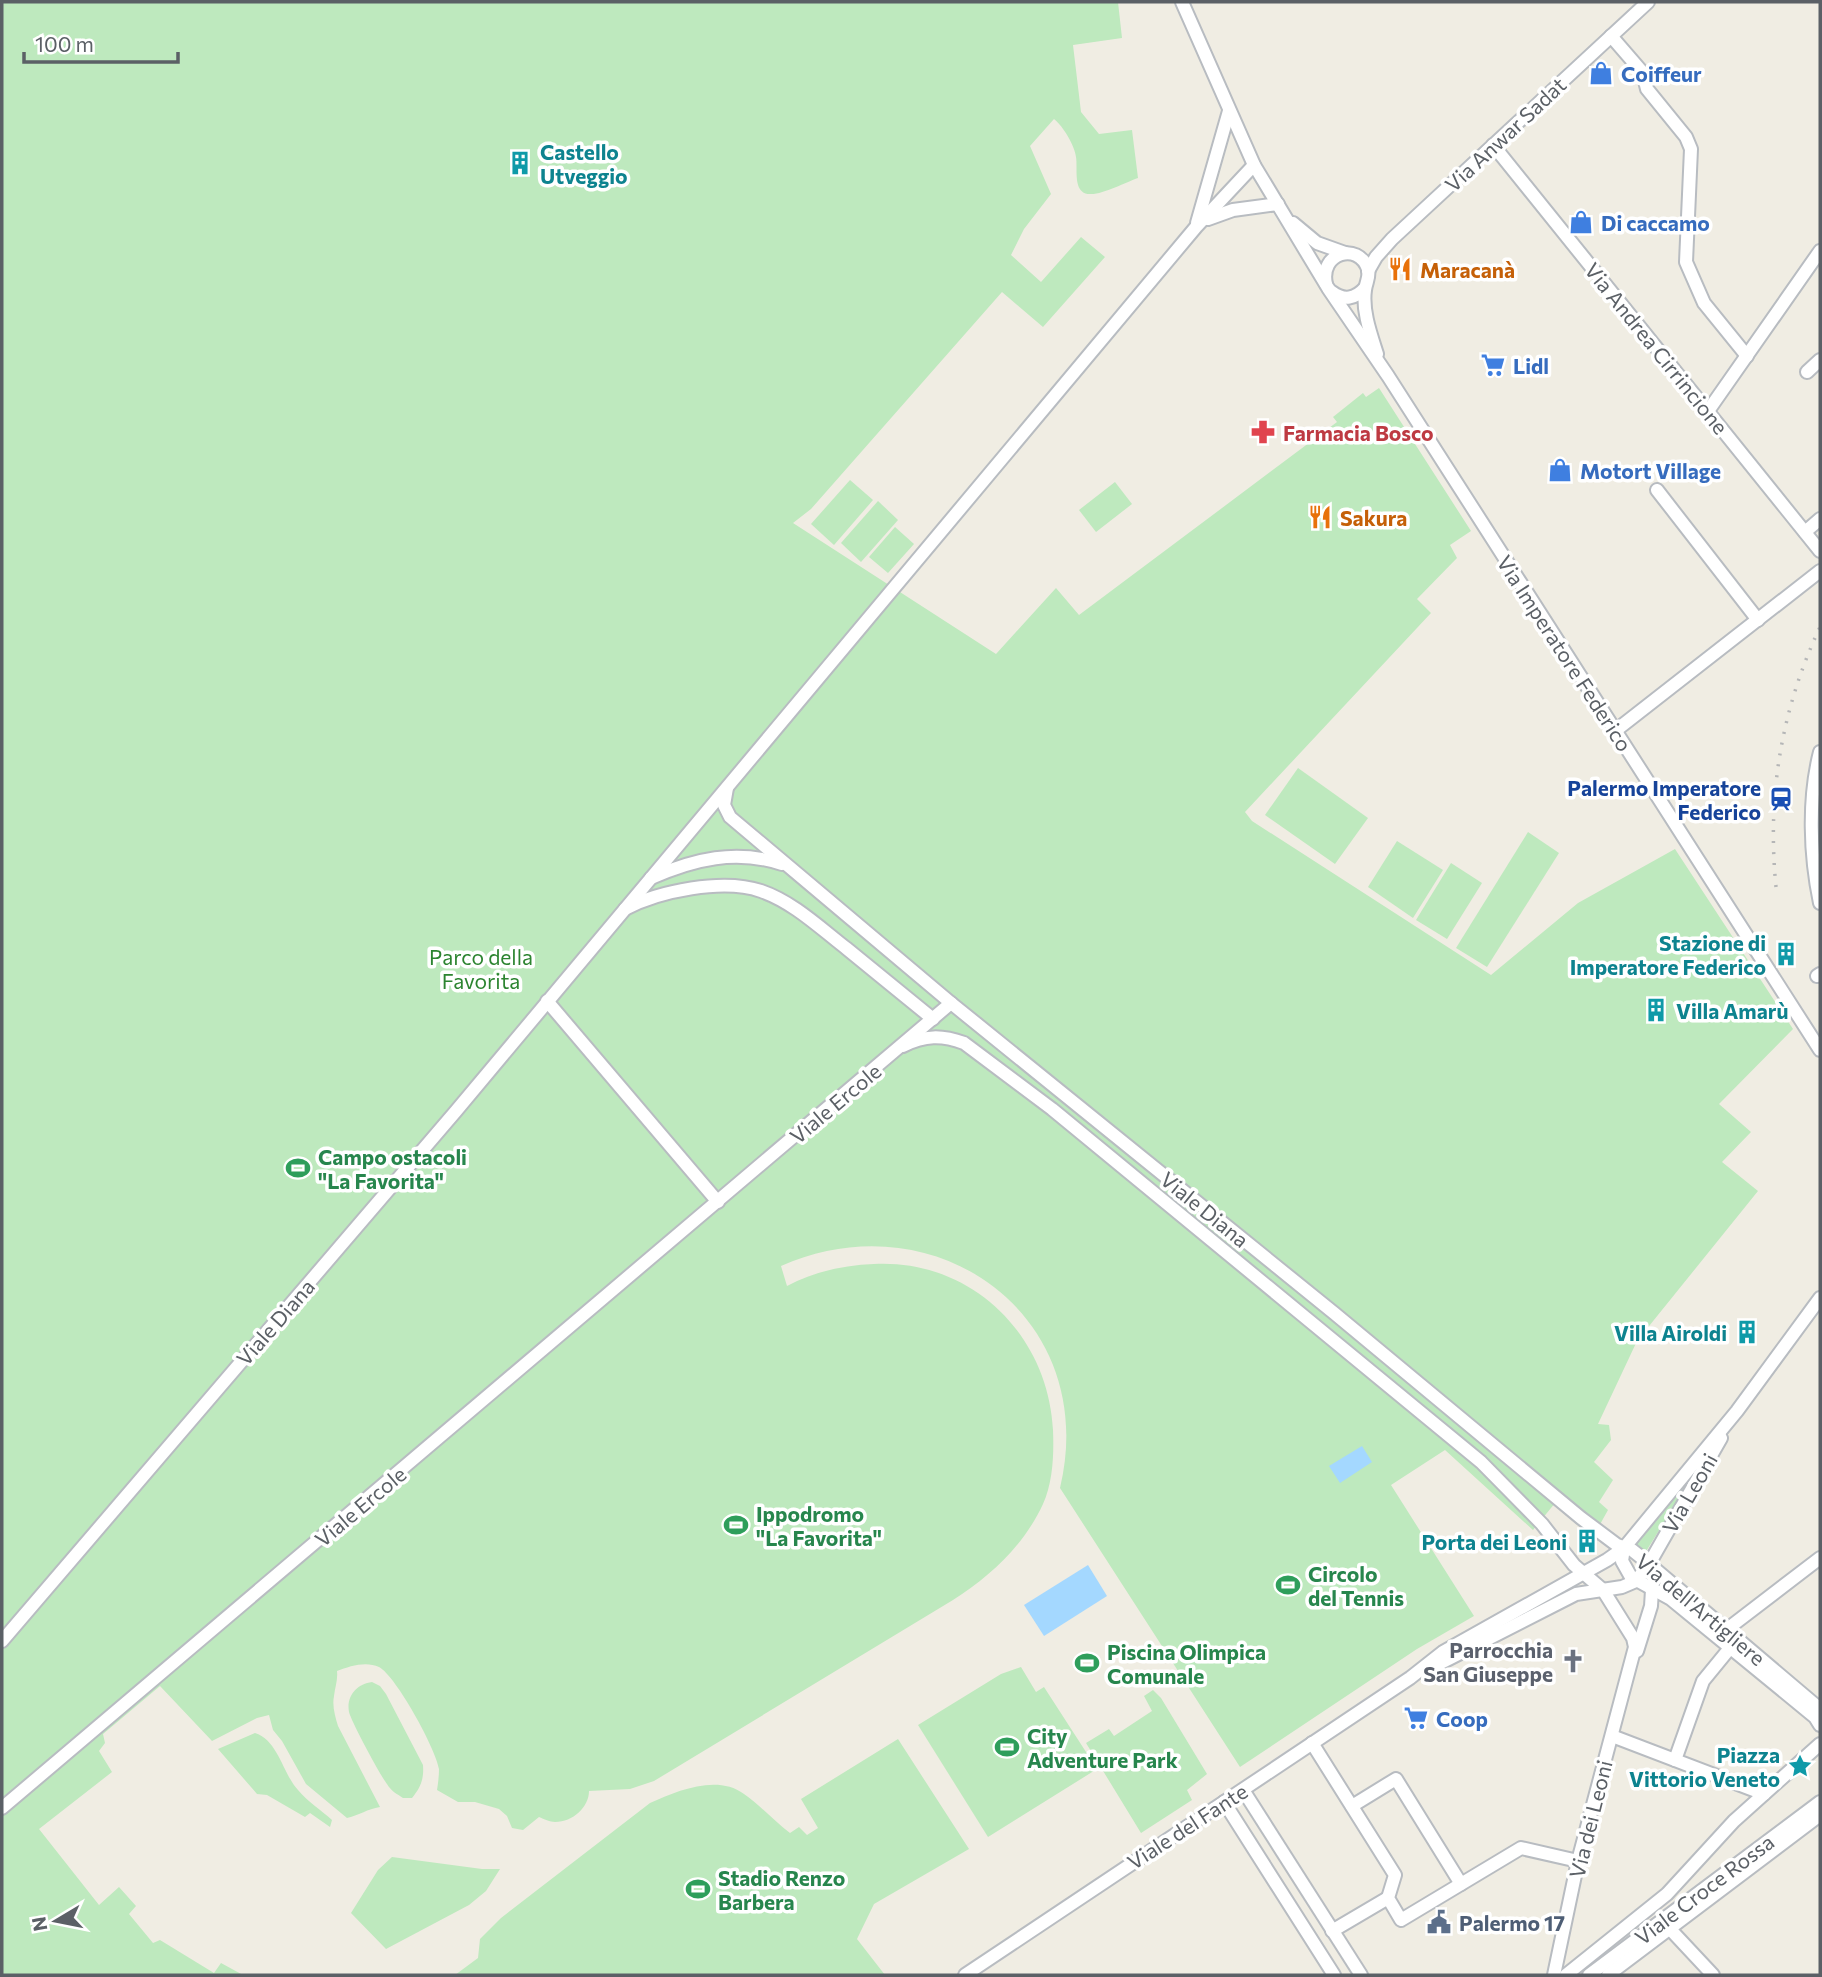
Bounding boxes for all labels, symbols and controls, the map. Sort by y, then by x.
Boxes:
scale bar [24,21,178,65]
text: 100 m [35,31,94,56]
shop icon: Coiffeur [1587,59,1615,87]
place label: Coiffeur [1621,61,1702,86]
street label: Via Anwar Sadat [1439,72,1571,196]
place label: Castello Utveggio [540,139,628,188]
building icon: Castello Utveggio [506,149,534,177]
shop icon: Di caccamo [1567,208,1595,236]
place label: Di caccamo [1601,210,1710,235]
restaurant icon: Maracanà [1386,255,1414,283]
place label: Maracanà [1420,257,1515,282]
street label: Via Andrea Cirrincione [1580,257,1734,439]
supermarket icon: Lidl [1479,351,1507,379]
place label: Lidl [1513,353,1549,378]
pharmacy icon: Farmacia Bosco [1249,418,1277,446]
place label: Farmacia Bosco [1283,420,1434,445]
shop icon: Motort Village [1546,456,1574,484]
place label: Motort Village [1580,458,1721,483]
restaurant icon: Sakura [1306,503,1334,531]
place label: Sakura [1340,505,1407,530]
street label: Via Imperatore Federico [1492,550,1638,756]
place label: Palermo Imperatore Federico [1567,775,1761,824]
station icon: Palermo Imperatore Federico [1767,785,1795,813]
place label: Stazione di Imperatore Federico [1570,930,1766,979]
building icon: Stazione di Imperatore Federico [1772,940,1800,968]
park label: Parco della Favorita [429,944,533,993]
building icon: Villa Amarù [1642,996,1670,1024]
place label: Villa Amarù [1676,998,1788,1023]
street label: Viale Ercole [784,1058,886,1148]
place label: Campo ostacoli "La Favorita" [318,1144,467,1193]
sports icon: Campo ostacoli "La Favorita" [284,1154,312,1182]
street label: Viale Diana [1156,1166,1254,1252]
street label: Viale Diana [231,1274,319,1370]
building icon: Villa Airoldi [1733,1318,1761,1346]
place label: Villa Airoldi [1614,1320,1727,1345]
street label: Via Leoni [1656,1449,1722,1537]
street label: Viale Ercole [309,1461,411,1551]
place label: Ippodromo "La Favorita" [756,1501,882,1550]
sports icon: Ippodromo "La Favorita" [722,1511,750,1539]
building icon: Porta dei Leoni [1573,1527,1601,1555]
place label: Porta dei Leoni [1422,1529,1567,1554]
street label: Via dell'Artigliere [1631,1548,1771,1670]
place label: Circolo del Tennis [1308,1561,1404,1610]
sports icon: Circolo del Tennis [1274,1571,1302,1599]
place label: Parrocchia San Giuseppe [1423,1637,1553,1686]
place label: Piscina Olimpica Comunale [1107,1639,1266,1688]
church icon: Parrocchia San Giuseppe [1559,1647,1587,1675]
sports icon: Piscina Olimpica Comunale [1073,1649,1101,1677]
supermarket icon: Coop [1402,1704,1430,1732]
place label: Coop [1436,1706,1488,1731]
place label: City Adventure Park [1027,1723,1178,1772]
sports icon: City Adventure Park [993,1733,1021,1761]
place label: Piazza Vittorio Veneto [1629,1742,1780,1791]
place icon: Piazza Vittorio Veneto [1786,1752,1814,1780]
street label: Via dei Leoni [1563,1758,1617,1880]
street label: Viale del Fante [1122,1778,1252,1874]
street label: Viale Croce Rossa [1630,1829,1778,1949]
place label: Stadio Renzo Barbera [718,1865,845,1914]
sports icon: Stadio Renzo Barbera [684,1875,712,1903]
north arrow [21,1886,91,1956]
public building icon: Palermo 17 [1425,1908,1453,1936]
place label: Palermo 17 [1459,1910,1565,1935]
text: N [26,1915,51,1933]

